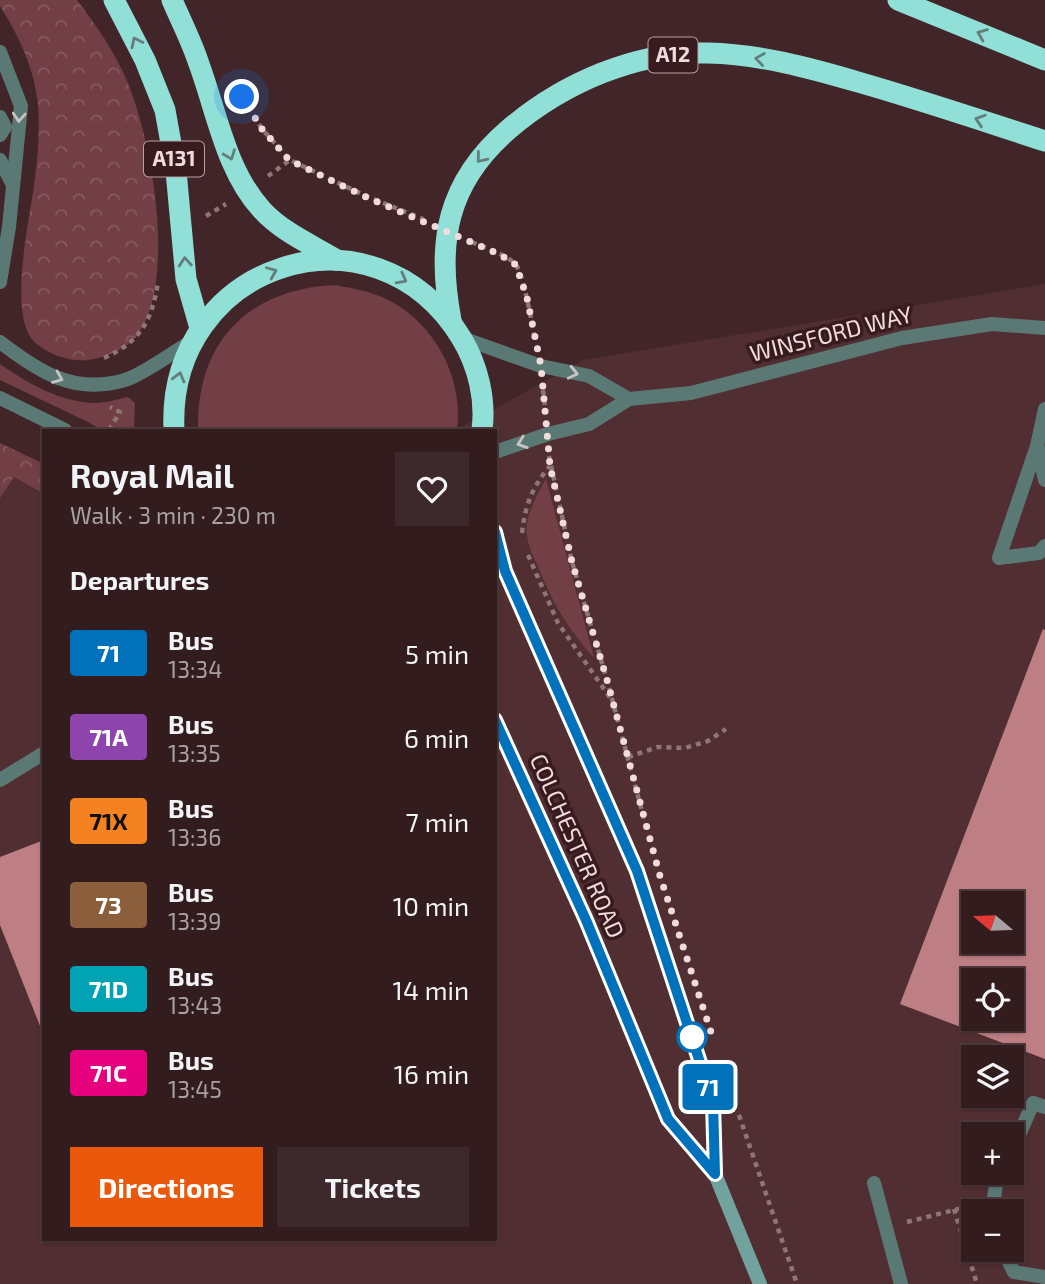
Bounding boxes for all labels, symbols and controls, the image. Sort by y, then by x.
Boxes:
one-way arrow [977,29,989,43]
one-way arrow [131,37,145,49]
road number: A12 [648,38,698,72]
one-way arrow [754,52,766,67]
your location [224,79,259,114]
one-way arrow [12,111,27,122]
one-way arrow [974,114,987,128]
road number: A131 [144,142,204,176]
one-way arrow [222,149,236,161]
one-way arrow [476,151,489,163]
one-way arrow [177,256,192,268]
one-way arrow [264,266,277,280]
one-way arrow [395,271,407,285]
street label: WINSFORD WAY [747,299,915,367]
one-way arrow [567,365,579,379]
one-way arrow [51,369,63,383]
one-way arrow [171,372,185,384]
one-way arrow [516,435,528,449]
button: heart [395,452,469,526]
text: Royal Mail [70,455,234,495]
text: Walk · 3 min · 230 m [70,501,276,529]
text: Departures [70,564,209,595]
text: Bus [168,624,214,655]
text: 71 [97,638,120,667]
text: 5 min [405,638,469,669]
text: 13:34 [168,655,222,683]
text: Bus [168,708,214,739]
text: 71A [89,722,128,751]
text: 6 min [404,722,469,753]
text: 13:35 [168,739,221,767]
street label: COLCHESTER ROAD [525,749,631,942]
text: Bus [168,792,214,823]
text: 71X [89,806,128,835]
text: 7 min [406,806,469,837]
text: 13:36 [168,823,221,851]
text: Bus [168,876,214,907]
text: 73 [95,890,122,919]
text: 10 min [393,890,469,921]
north arrow [961,891,1024,954]
map controls [961,891,1024,1262]
text: 13:39 [168,907,221,935]
text: Bus [168,960,214,991]
button: locate [961,968,1024,1031]
text: 71D [89,974,128,1003]
text: 14 min [393,974,469,1005]
text: 13:43 [168,991,222,1019]
unlabelled marker [677,1022,707,1052]
text: Bus [168,1044,214,1075]
button: layers [961,1045,1024,1108]
text: 71C [90,1058,127,1087]
text: 16 min [394,1058,469,1089]
line badge: 71 [676,1064,740,1110]
text: 71 [696,1072,720,1101]
text: 13:45 [168,1075,222,1103]
button: + [961,1122,1024,1185]
button: Directions [70,1147,263,1227]
button: Tickets [277,1147,469,1227]
button: − [961,1199,1024,1262]

